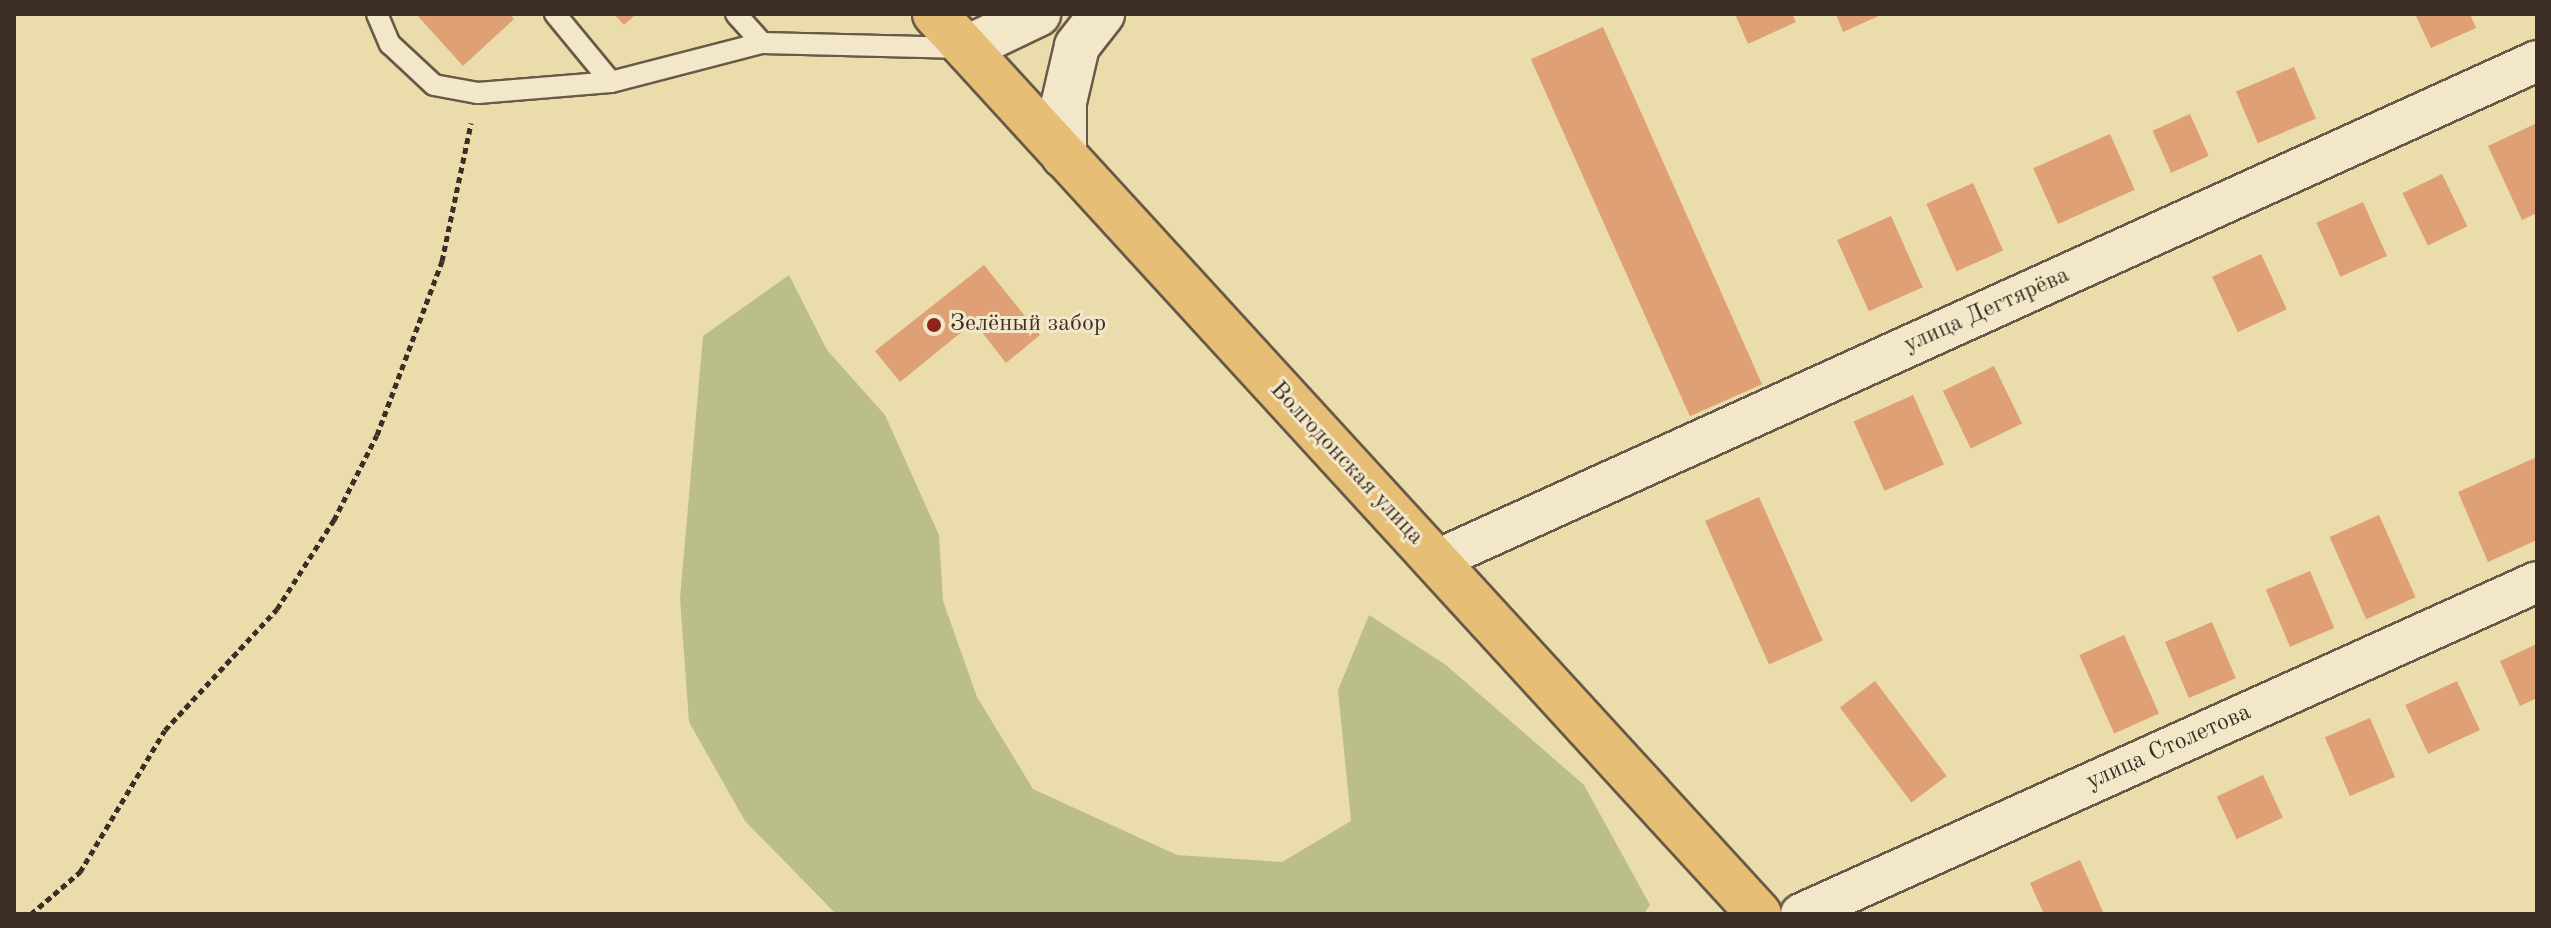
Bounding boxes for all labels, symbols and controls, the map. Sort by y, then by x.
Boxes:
street label: улица Дегтярёва [1900,262,2074,360]
place label: Зелёный забор [950,311,1106,339]
marker: Зелёный забор [925,316,943,334]
street label: Волгодонская улица [1263,376,1429,552]
street label: улица Столетова [2082,699,2256,797]

